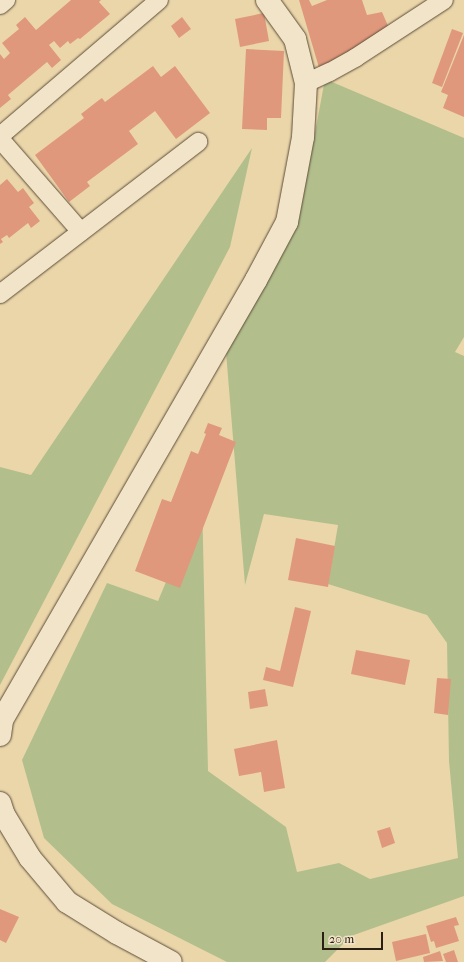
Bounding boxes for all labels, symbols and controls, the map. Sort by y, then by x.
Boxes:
scale bar [324,924,385,950]
text: 20 m [329,932,354,946]

